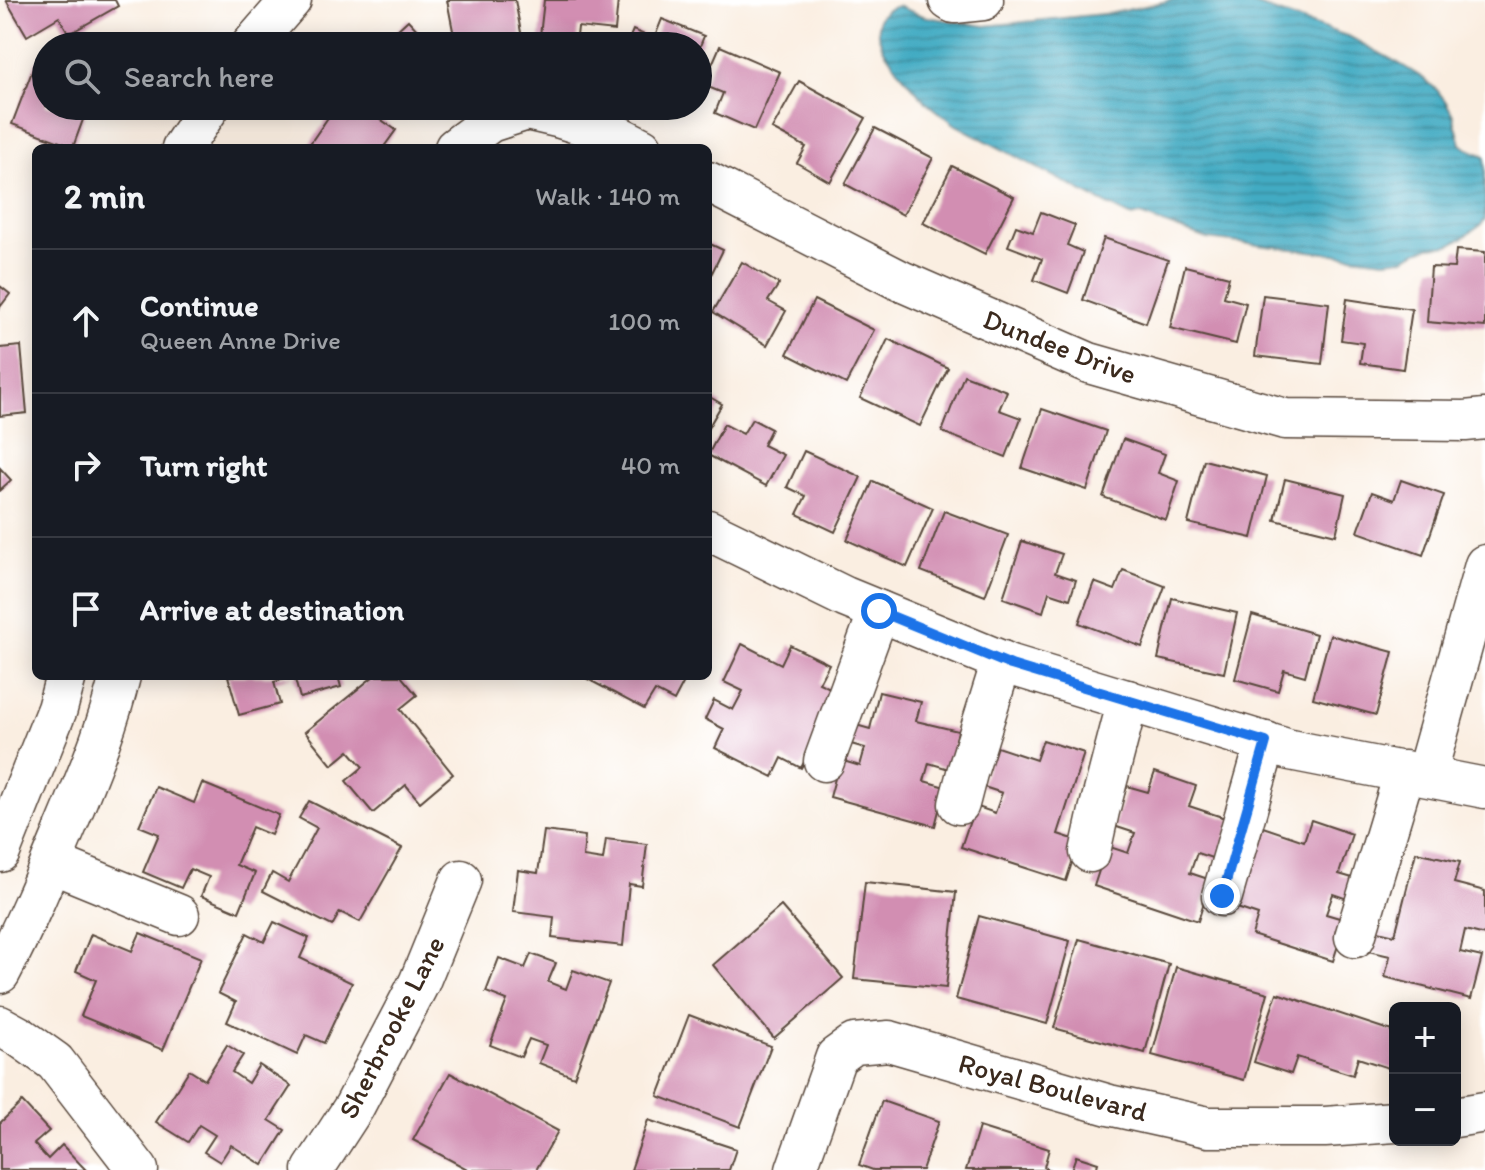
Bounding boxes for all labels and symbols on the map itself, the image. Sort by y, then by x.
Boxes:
street label: Dundee Drive [979,301,1141,391]
route start [861,593,897,629]
route end [1204,878,1240,914]
street label: Sherbrooke Lane [330,930,452,1124]
street label: Royal Boulevard [955,1045,1151,1129]

